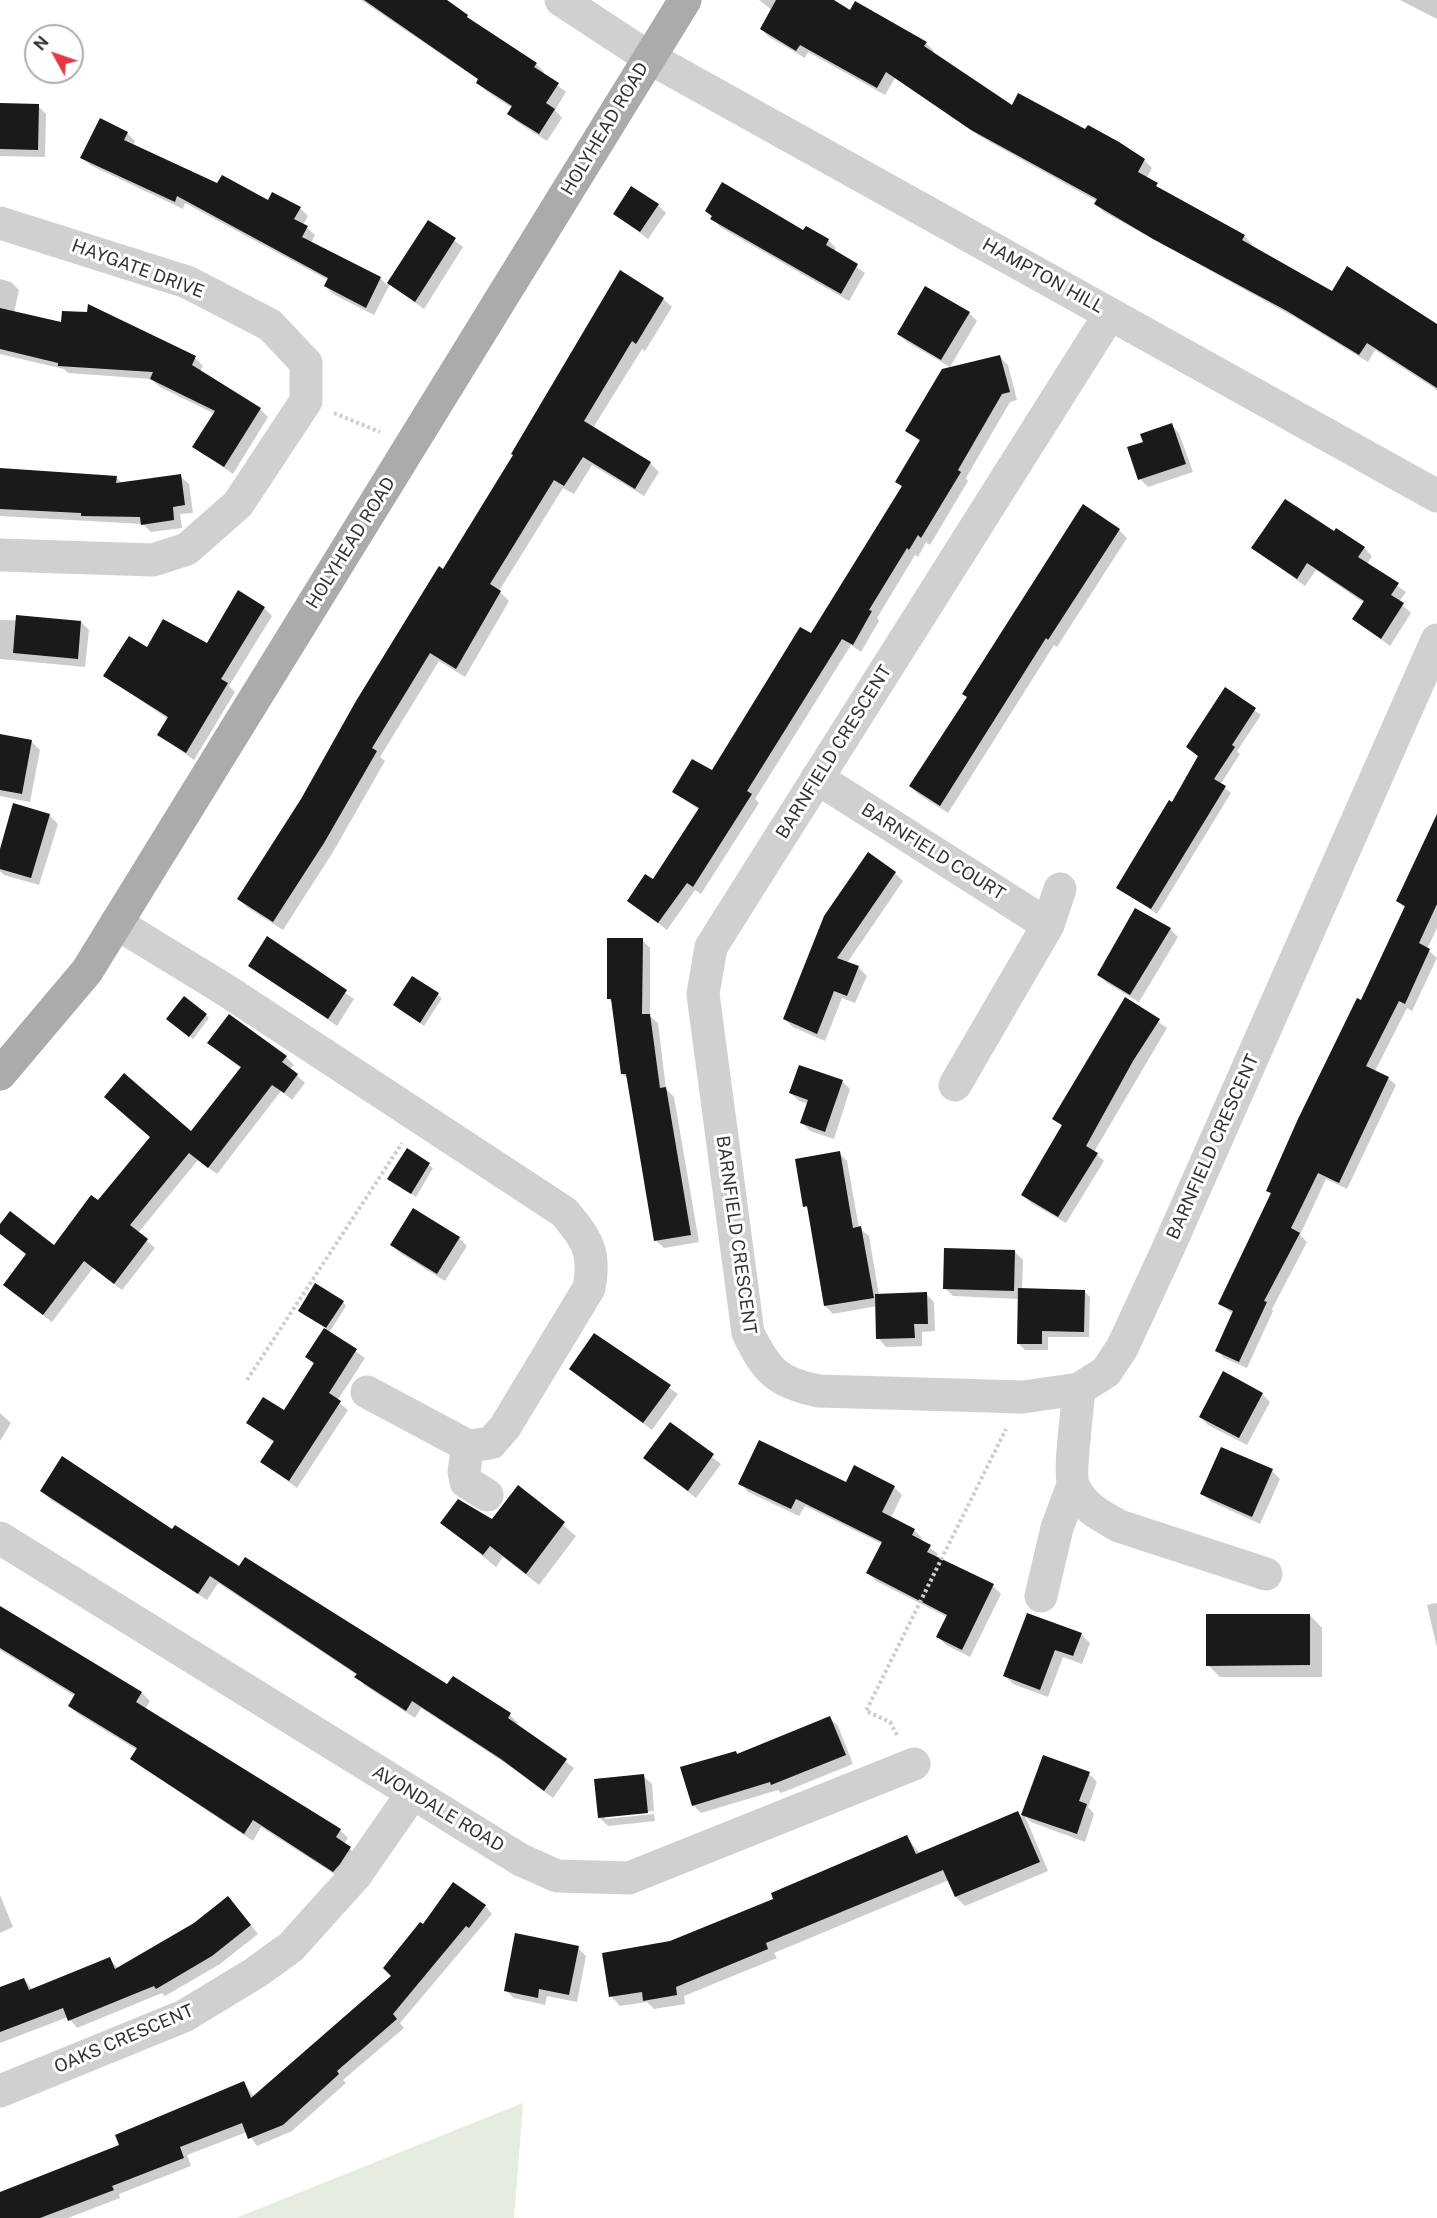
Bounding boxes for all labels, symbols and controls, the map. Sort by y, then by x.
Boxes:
north arrow [24,24,84,84]
text: N [30,32,53,54]
street label: HOLYHEAD ROAD [557,59,653,199]
street label: HAMPTON HILL [979,234,1107,318]
street label: HAYGATE DRIVE [69,235,207,303]
street label: HOLYHEAD ROAD [302,473,400,613]
street label: BARNFIELD CRESCENT [772,661,896,843]
street label: BARNFIELD COURT [857,799,1009,905]
street label: BARNFIELD CRESCENT [1162,1051,1264,1243]
street label: BARNFIELD CRESCENT [711,1134,761,1336]
street label: AVONDALE ROAD [368,1761,508,1857]
street label: OAKS CRESCENT [51,2000,197,2078]

